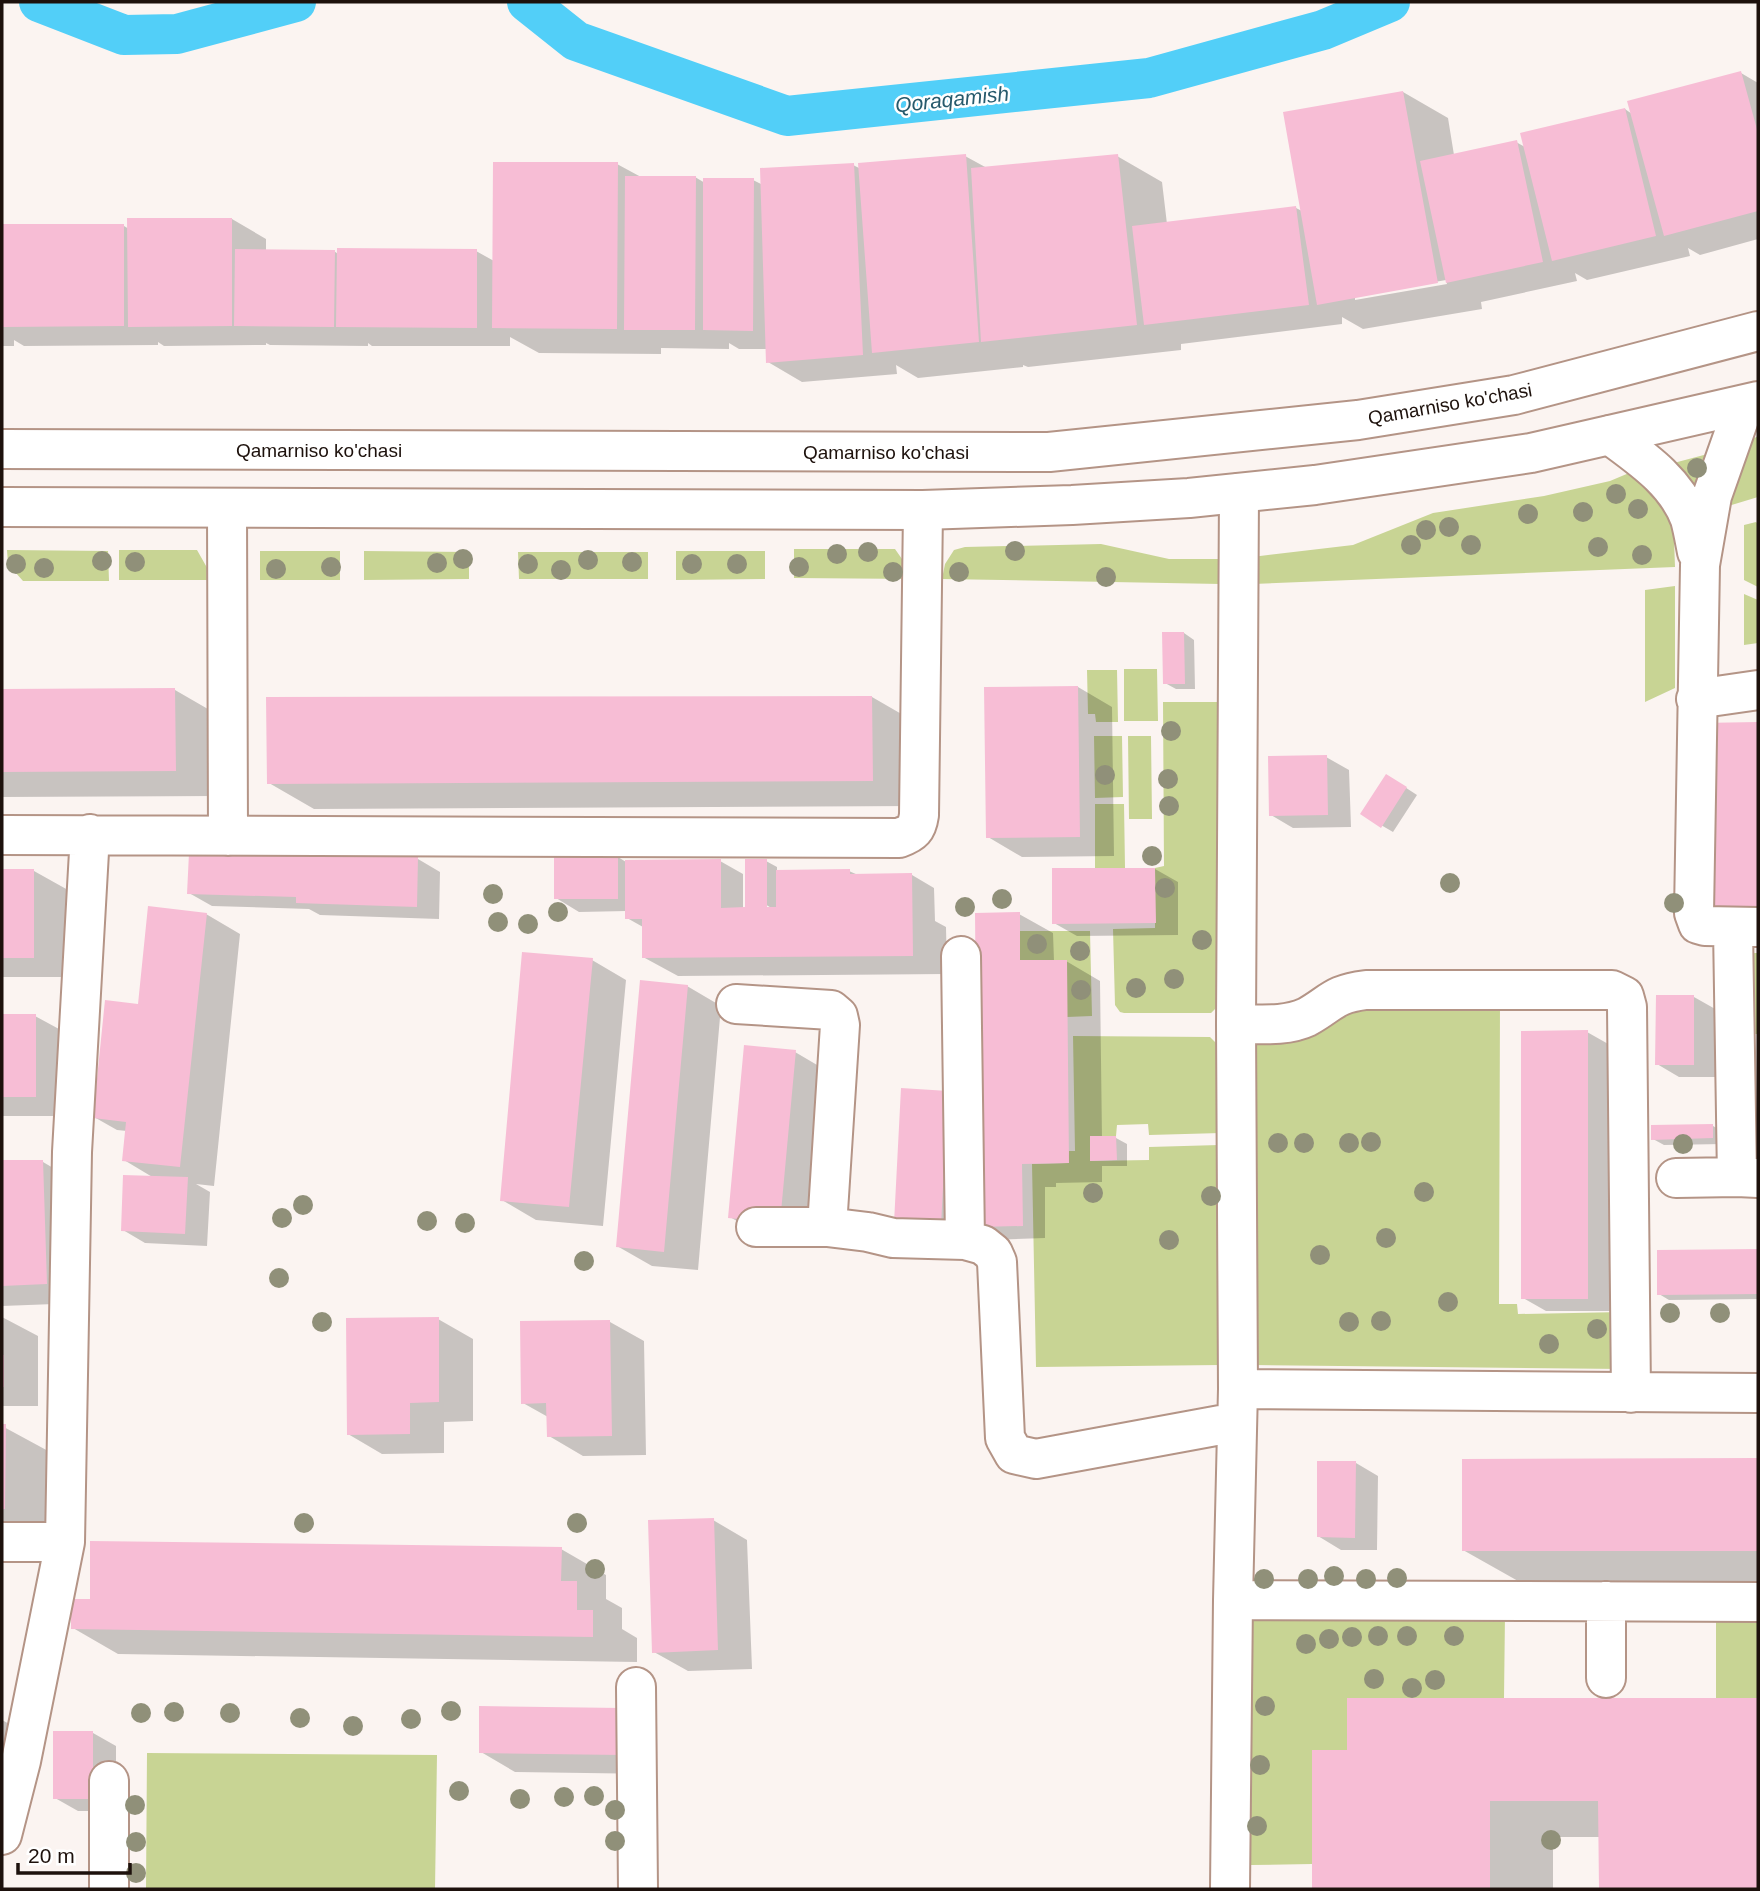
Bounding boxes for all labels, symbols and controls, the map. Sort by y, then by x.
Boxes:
water label: Qoraqamish [894,82,1010,116]
street label: Qamarniso ko'chasi [1366,379,1534,429]
street label: Qamarniso ko'chasi [236,440,402,461]
street label: Qamarniso ko'chasi [803,442,969,463]
scale bar [18,1832,130,1876]
text: 20 m [28,1844,75,1867]

